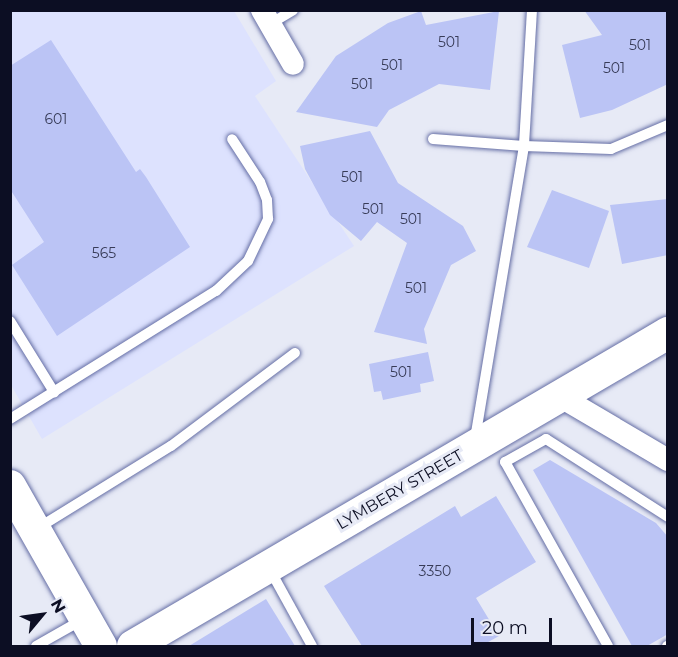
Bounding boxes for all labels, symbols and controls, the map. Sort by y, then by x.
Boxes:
house number: 501 [438,34,460,50]
house number: 501 [629,37,651,53]
house number: 501 [381,57,403,73]
house number: 501 [603,60,625,76]
house number: 501 [351,76,373,92]
house number: 601 [45,111,67,127]
house number: 501 [341,169,363,185]
house number: 501 [362,201,384,217]
house number: 501 [400,211,422,227]
house number: 565 [92,245,116,261]
house number: 501 [405,280,427,296]
house number: 501 [390,364,412,380]
street label: LYMBERY STREET [333,446,467,534]
house number: 3350 [419,563,451,579]
north arrow [12,585,72,645]
text: N [47,596,70,616]
scale bar [474,606,555,644]
text: 20 m [482,617,528,639]

